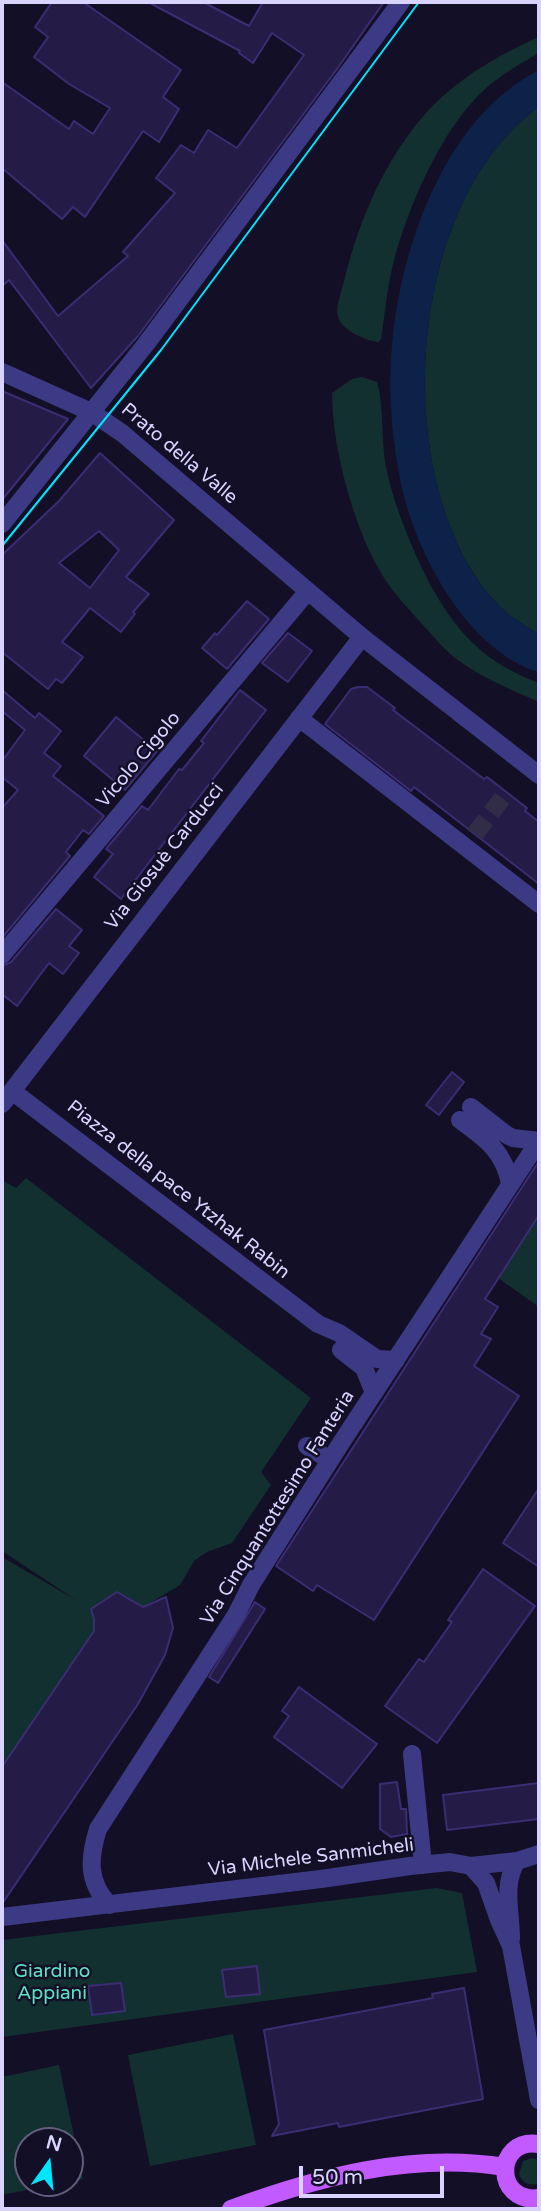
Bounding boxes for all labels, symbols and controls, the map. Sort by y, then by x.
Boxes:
street label: Prato della Valle [116,399,242,509]
street label: Vicolo Cigolo [92,707,186,813]
street label: Via Giosuè Carducci [101,779,229,935]
street label: Piazza della pace Ytzhak Rabin [62,1096,294,1284]
street label: Via Cinquantottesimo Fanteria [196,1386,360,1630]
street label: Via Michele Sanmicheli [207,1834,415,1882]
park label: Giardino Appiani [14,1961,90,2005]
north arrow [14,2127,84,2197]
text: N [44,2131,64,2156]
scale bar [303,2152,448,2196]
text: 50 m [312,2165,363,2190]

